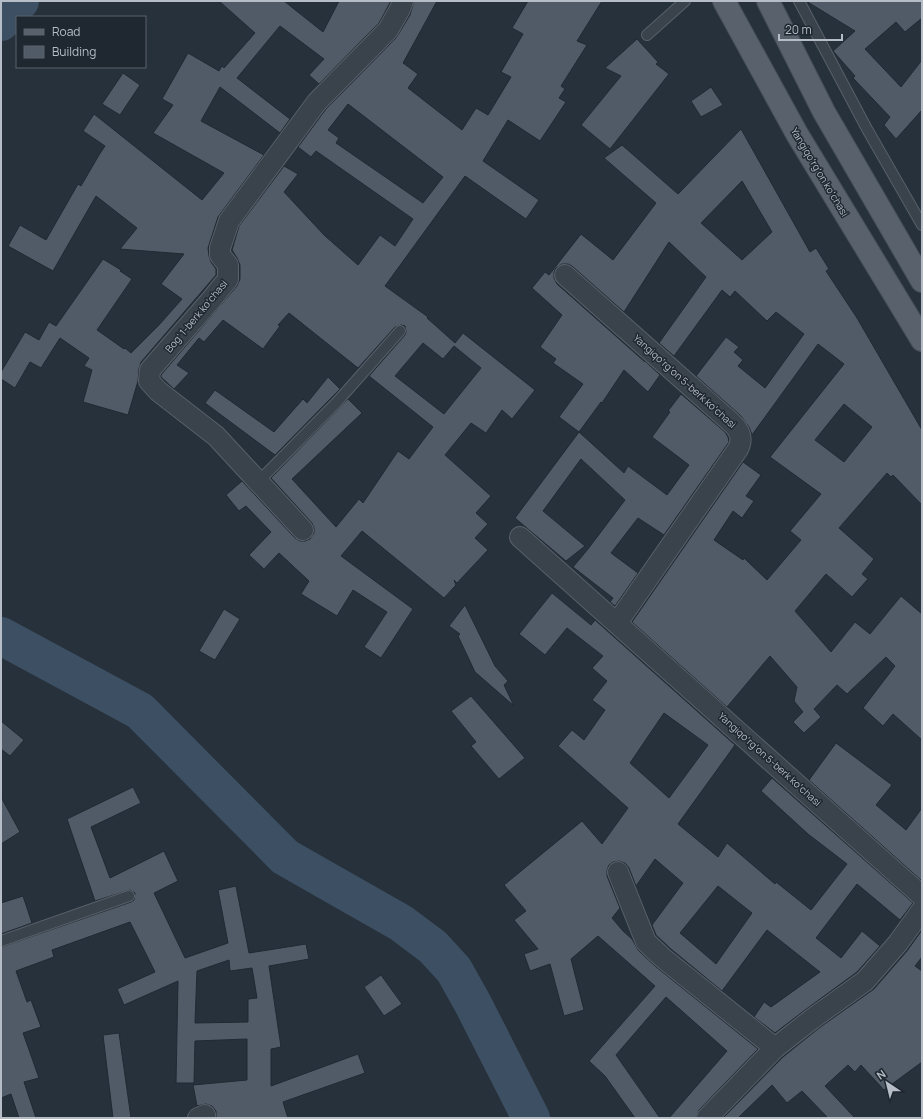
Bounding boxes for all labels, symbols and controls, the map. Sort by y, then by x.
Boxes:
legend [16,16,146,68]
scale bar [779,16,842,42]
text: 20 m [785,21,812,38]
text: Road [52,23,80,40]
text: Building [52,43,96,60]
street label: Yangiqoʻrgʻon koʻchasi [788,125,852,219]
street label: Bogʻ 1-berk koʻchasi [162,277,230,355]
street label: Yangiqoʻrgʻon 5-berk koʻchasi [631,331,739,431]
street label: Yangiqoʻrgʻon 5-berk koʻchasi [716,709,824,809]
north arrow [867,1063,907,1103]
text: N [873,1066,889,1083]

